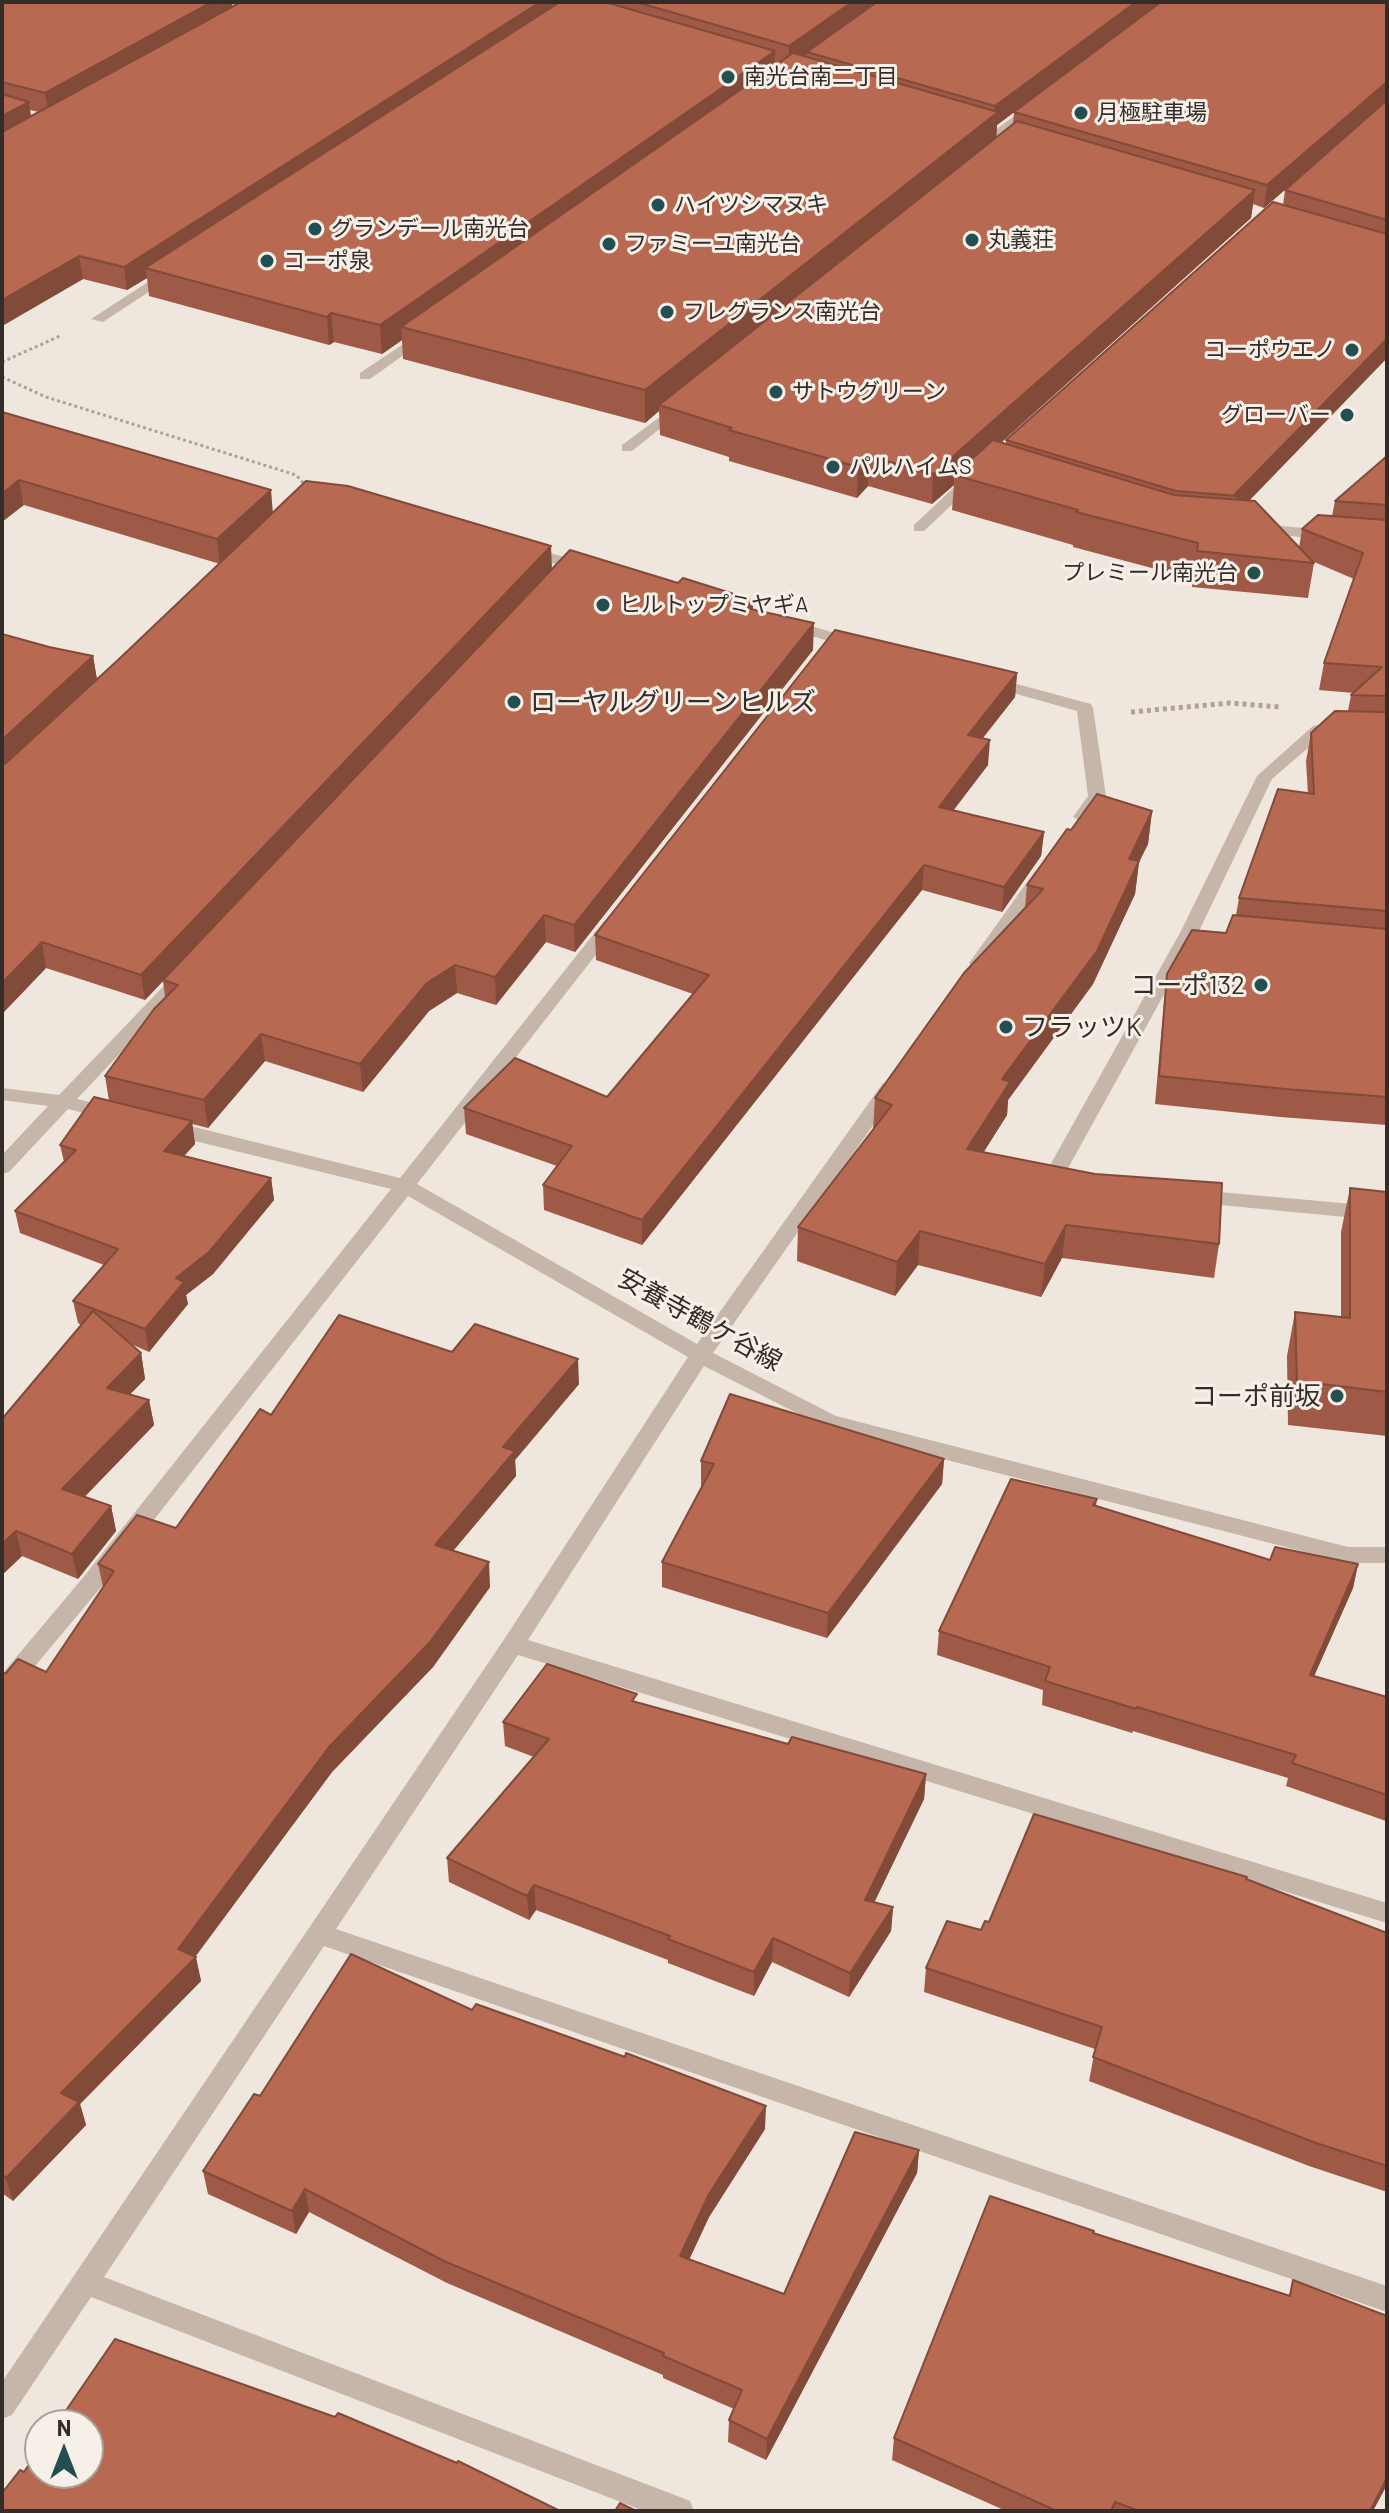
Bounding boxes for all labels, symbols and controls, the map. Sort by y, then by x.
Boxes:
place label: 南光台南二丁目 [744,64,898,90]
marker: 南光台南二丁目 [719,68,737,86]
place label: 月極駐車場 [1097,100,1207,126]
marker: 月極駐車場 [1072,104,1090,122]
place label: ハイツシマヌキ [674,192,828,218]
marker: ハイツシマヌキ [649,196,667,214]
place label: グランデール南光台 [331,216,529,242]
marker: グランデール南光台 [306,220,324,238]
place label: 丸義荘 [988,227,1054,253]
place label: ファミーユ南光台 [625,231,801,257]
marker: 丸義荘 [963,231,981,249]
marker: ファミーユ南光台 [600,235,618,253]
place label: コーポ泉 [283,248,371,274]
marker: コーポ泉 [258,252,276,270]
place label: フレグランス南光台 [683,299,881,325]
marker: フレグランス南光台 [658,303,676,321]
place label: コーポウエノ [1204,337,1336,363]
marker: コーポウエノ [1343,341,1361,359]
place label: サトウグリーン [792,379,946,405]
marker: サトウグリーン [767,383,785,401]
place label: グローバー [1221,402,1331,428]
marker: グローバー [1338,406,1356,424]
place label: パルハイムS [849,454,972,480]
marker: パルハイムS [824,458,842,476]
place label: プレミール南光台 [1062,560,1238,586]
marker: プレミール南光台 [1245,564,1263,582]
place label: ヒルトップミヤギA [619,592,808,618]
marker: ヒルトップミヤギA [594,596,612,614]
place label: ローヤルグリーンヒルズ [530,686,816,718]
marker: ローヤルグリーンヒルズ [505,693,523,711]
place label: コーポ132 [1131,969,1245,1001]
marker: コーポ132 [1252,976,1270,994]
place label: フラッツK [1022,1011,1142,1043]
marker: フラッツK [997,1018,1015,1036]
street label: 安養寺鶴ケ谷線 [613,1262,787,1378]
place label: コーポ前坂 [1191,1380,1321,1412]
marker: コーポ前坂 [1328,1387,1346,1405]
north arrow [24,2409,104,2489]
text: N [57,2414,71,2440]

